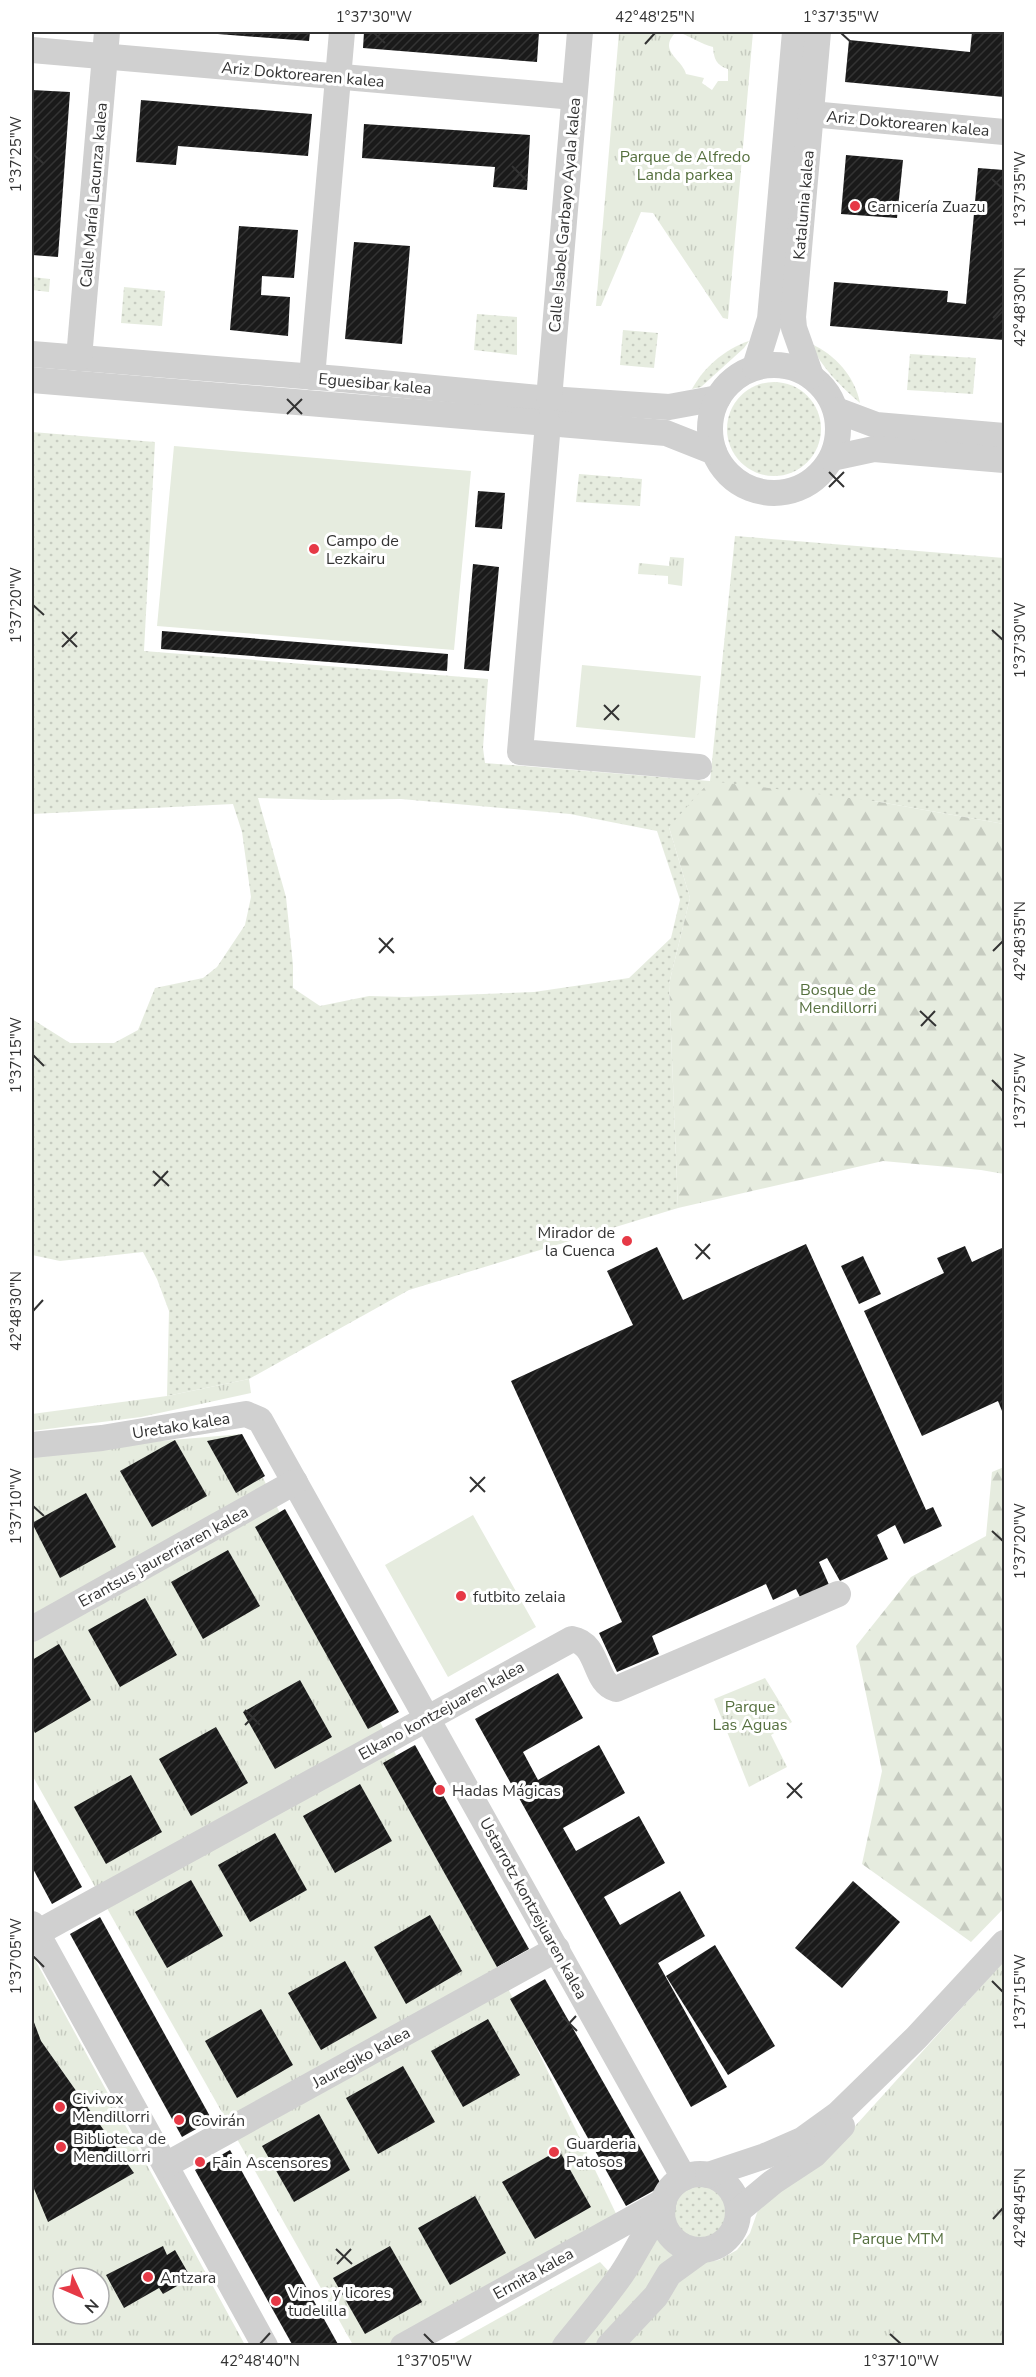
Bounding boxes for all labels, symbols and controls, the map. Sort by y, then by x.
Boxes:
text: 1°37'30"W [336,7,413,27]
text: 42°48'25"N [615,7,695,27]
text: 1°37'35"W [803,7,880,27]
street label: Ariz Doktorearen kalea [220,57,385,93]
street label: Calle Isabel Garbayo Ayala kalea [544,97,586,333]
street label: Calle María Lacunza kalea [75,102,113,289]
street label: Ariz Doktorearen kalea [825,106,990,142]
text: 1°37'25"W [6,115,26,192]
park label: Parque de Alfredo Landa parkea [620,146,750,186]
street label: Katalunia kalea [788,149,820,261]
text: 1°37'35"W [1010,150,1030,227]
place label: Carnicería Zuazu [867,196,985,218]
marker: Carnicería Zuazu [848,199,862,213]
text: 42°48'30"N [1010,267,1030,347]
street label: Eguesibar kalea [318,368,432,400]
place label: Campo de Lezkairu [326,530,399,570]
marker: Campo de Lezkairu [307,542,321,556]
text: 1°37'20"W [6,566,26,643]
text: 1°37'30"W [1010,601,1030,678]
text: 42°48'35"N [1010,901,1030,981]
park label: Bosque de Mendillorri [799,979,877,1019]
text: 1°37'15"W [6,1016,26,1093]
text: 1°37'25"W [1010,1052,1030,1129]
place label: Mirador de la Cuenca [538,1222,615,1262]
marker: Mirador de la Cuenca [620,1234,634,1248]
text: 42°48'30"N [6,1271,26,1351]
street label: Uretako kalea [131,1407,232,1445]
text: 1°37'10"W [6,1467,26,1544]
street label: Erantsus jaurerriaren kalea [75,1501,252,1613]
text: 1°37'20"W [1010,1502,1030,1579]
place label: futbito zelaia [473,1586,566,1608]
marker: futbito zelaia [454,1589,468,1603]
street label: Elkano kontzejuaren kalea [355,1656,528,1766]
park label: Parque Las Aguas [712,1696,788,1736]
place label: Hadas Mágicas [452,1780,561,1802]
marker: Hadas Mágicas [433,1783,447,1797]
street label: Ustarrotz kontzejuaren kalea [474,1814,592,2003]
text: 1°37'05"W [6,1917,26,1994]
text: 1°37'15"W [1010,1953,1030,2030]
street label: Jauregiko kalea [308,2022,414,2094]
place label: Civivox Mendillorri [72,2088,150,2128]
marker: Civivox Mendillorri [53,2100,67,2114]
place label: Covirán [191,2110,245,2132]
marker: Covirán [172,2113,186,2127]
place label: Biblioteca de Mendillorri [73,2128,166,2168]
place label: Guarderia Patosos [566,2133,636,2173]
marker: Biblioteca de Mendillorri [54,2140,68,2154]
marker: Guarderia Patosos [547,2145,561,2159]
place label: Fain Ascensores [212,2152,328,2174]
marker: Fain Ascensores [193,2155,207,2169]
text: 42°48'45"N [1010,2168,1030,2248]
park label: Parque MTM [852,2228,944,2250]
street label: Ermita kalea [489,2243,578,2305]
north arrow [51,2266,111,2326]
place label: Antzara [160,2267,216,2289]
marker: Antzara [141,2270,155,2284]
place label: Vinos y licores tudelilla [287,2282,391,2322]
text: N [79,2294,103,2318]
marker: Vinos y licores tudelilla [269,2294,283,2308]
text: 42°48'40"N [220,2351,300,2371]
text: 1°37'05"W [396,2351,473,2371]
text: 1°37'10"W [863,2351,940,2371]

